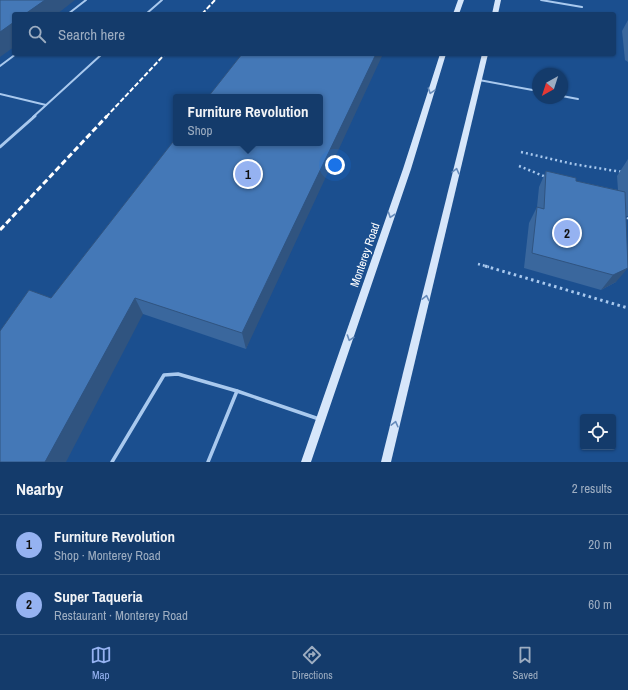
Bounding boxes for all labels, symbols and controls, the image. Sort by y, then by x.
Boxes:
search box [12,12,616,56]
icon: search [26,23,48,45]
text: Search here [58,24,125,45]
north arrow [532,68,568,104]
one-way arrow [428,88,436,95]
popup [173,94,323,146]
text: Furniture Revolution [188,101,308,122]
text: Shop [188,122,212,139]
your location [325,155,345,175]
pin: 1 [235,159,261,189]
one-way arrow [451,168,460,175]
one-way arrow [387,211,396,218]
pin: 2 [554,218,580,248]
street label: Monterey Road [346,221,384,289]
one-way arrow [421,294,429,301]
one-way arrow [346,334,354,341]
map controls [580,414,616,450]
button: locate [580,414,616,450]
one-way arrow [391,421,399,427]
text: Nearby [16,477,63,500]
text: 2 results [572,480,612,497]
text: Furniture Revolution [54,526,175,547]
text: 1 [26,536,32,553]
text: 20 m [588,536,612,553]
text: Shop · Monterey Road [54,547,161,564]
text: Super Taqueria [54,586,143,607]
text: 2 [26,596,32,613]
text: 60 m [588,596,612,613]
text: Restaurant · Monterey Road [54,607,188,624]
tab: Map [90,644,112,682]
tab: Directions [292,644,333,682]
tab: Saved [513,644,538,682]

